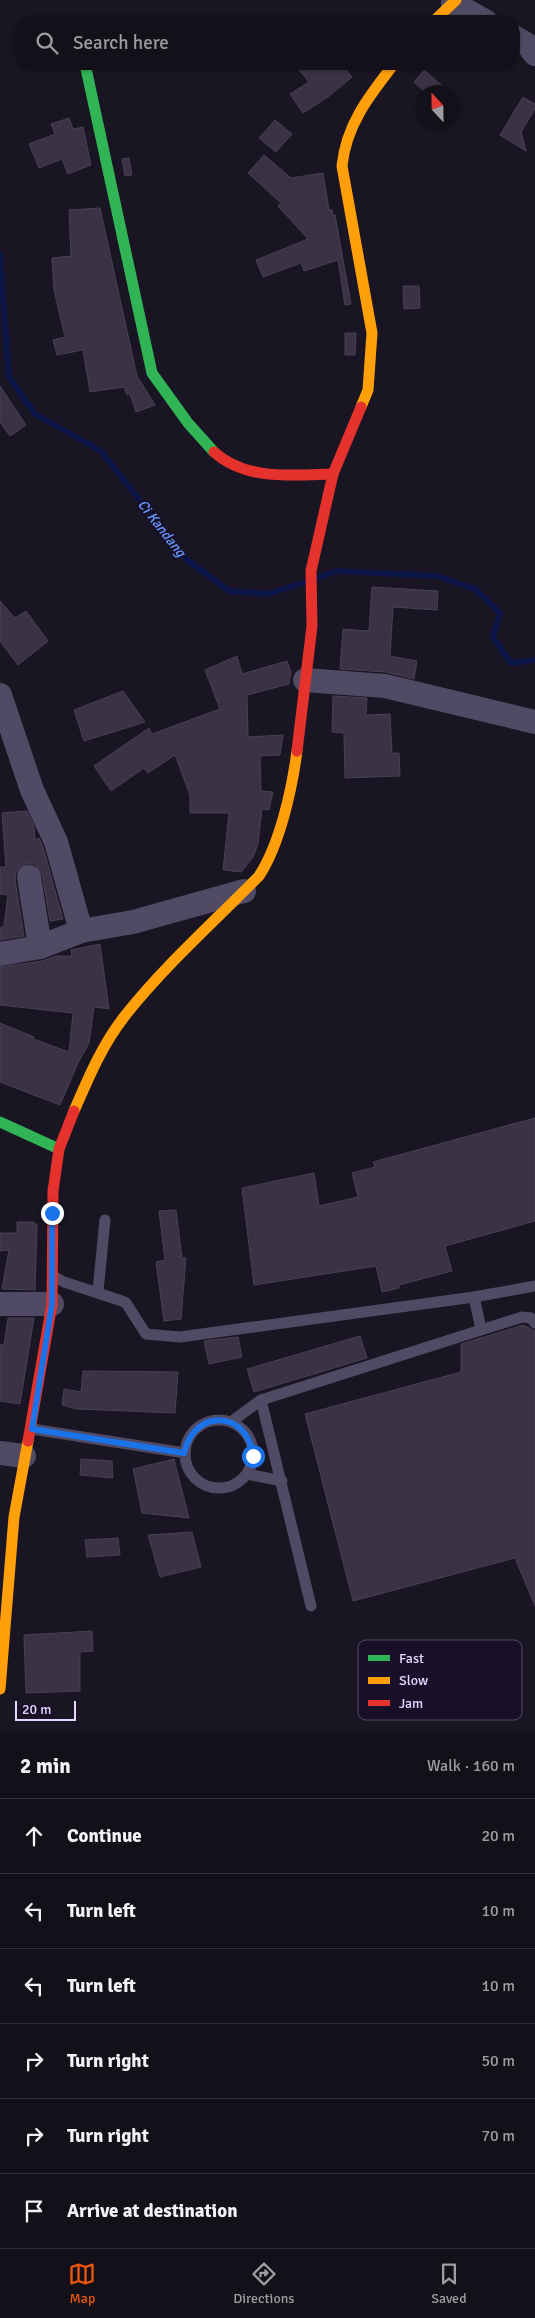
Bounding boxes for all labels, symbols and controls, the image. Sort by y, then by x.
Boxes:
search box [15,15,520,70]
icon: search [33,29,61,57]
text: Search here [73,31,169,55]
north arrow [415,85,460,130]
water label: Ci Kandang [134,496,190,562]
route end [41,1202,64,1225]
route start [242,1445,265,1468]
legend [358,1640,522,1720]
text: Fast [399,1650,424,1667]
text: Slow [399,1672,428,1689]
text: Jam [399,1695,423,1712]
scale bar [15,1698,76,1721]
text: 20 m [22,1701,51,1718]
text: 2 min [20,1753,71,1779]
text: Walk · 160 m [427,1756,515,1776]
icon: ahead [20,1822,48,1850]
text: Continue [67,1824,142,1848]
text: 20 m [481,1826,515,1846]
icon: left [20,1897,48,1925]
text: Turn left [67,1899,136,1923]
text: 10 m [481,1901,515,1921]
icon: left [20,1972,48,2000]
text: Turn left [67,1974,136,1998]
text: 10 m [481,1976,515,1996]
icon: right [20,2047,48,2075]
text: Turn right [67,2049,149,2073]
text: 50 m [481,2051,515,2071]
icon: right [20,2122,48,2150]
text: Turn right [67,2124,149,2148]
text: 70 m [481,2126,515,2146]
icon: arrive [20,2197,48,2225]
text: Arrive at destination [67,2199,238,2223]
tab: Map [68,2260,96,2307]
tab: Directions [233,2260,294,2307]
tab: Saved [431,2260,467,2307]

